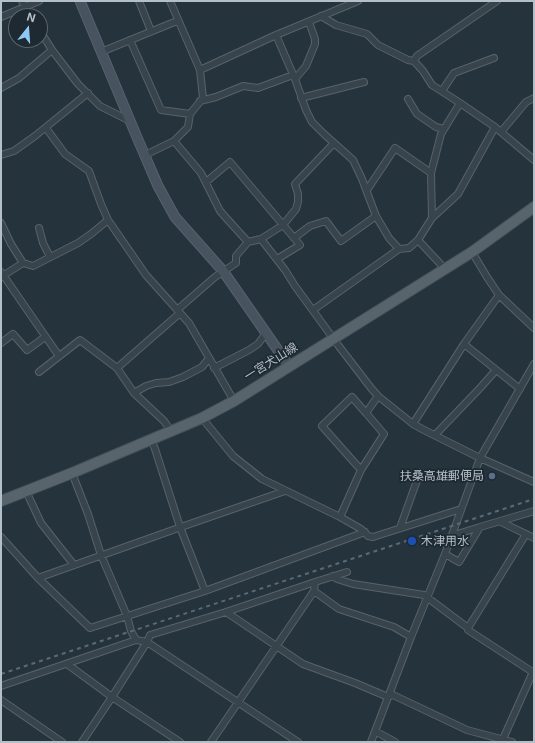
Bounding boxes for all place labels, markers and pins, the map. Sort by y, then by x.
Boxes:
place label: 扶桑高雄郵便局 [400,469,484,483]
marker: 扶桑高雄郵便局 [487,471,497,481]
place label: 木津用水 [421,534,469,548]
marker: 木津用水 [406,535,418,547]

